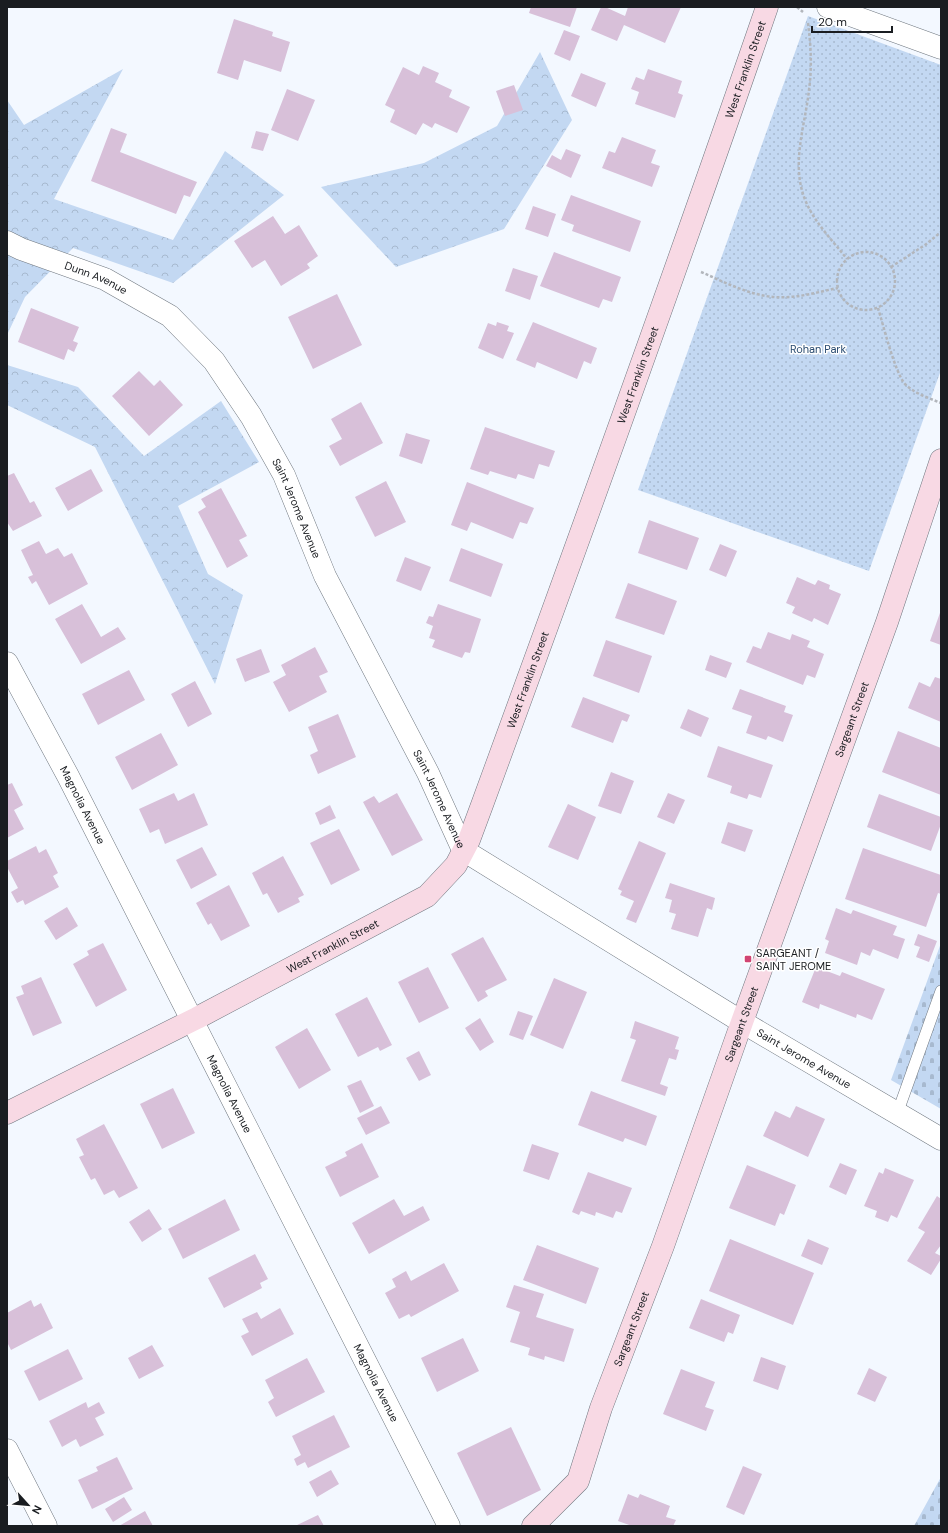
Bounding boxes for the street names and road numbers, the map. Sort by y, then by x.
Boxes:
street label: West Franklin Street [722,19,769,120]
street label: Dunn Avenue [63,258,130,297]
street label: West Franklin Street [614,325,661,426]
street label: Saint Jerome Avenue [269,456,324,560]
street label: West Franklin Street [504,629,552,730]
street label: Sargeant Street [832,680,872,759]
street label: Saint Jerome Avenue [410,747,468,850]
street label: Magnolia Avenue [57,764,108,846]
street label: West Franklin Street [284,916,381,976]
street label: Sargeant Street [721,984,761,1064]
street label: Saint Jerome Avenue [754,1025,854,1092]
street label: Magnolia Avenue [204,1053,255,1135]
street label: Sargeant Street [611,1289,652,1368]
street label: Magnolia Avenue [351,1341,402,1424]

